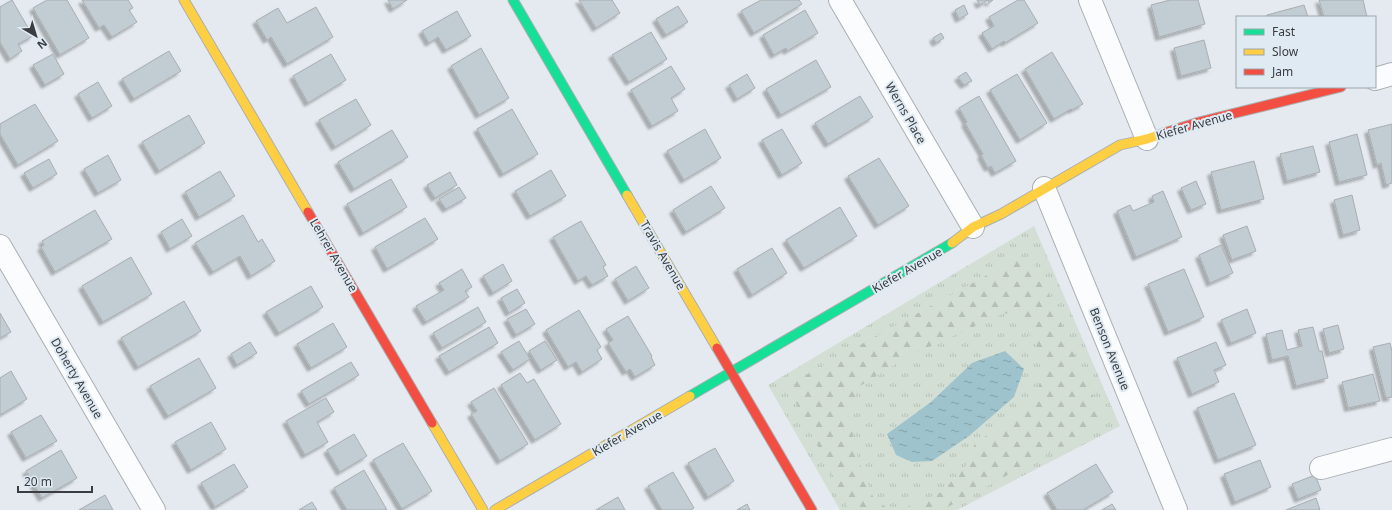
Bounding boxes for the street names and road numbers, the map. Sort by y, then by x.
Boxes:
street label: Werns Place [882,79,931,147]
street label: Kiefer Avenue [1154,106,1234,144]
street label: Lehrer Avenue [306,215,362,295]
street label: Travis Avenue [636,217,690,293]
street label: Kiefer Avenue [869,243,945,297]
street label: Benson Avenue [1086,305,1134,393]
street label: Doherty Avenue [47,334,107,422]
street label: Kiefer Avenue [589,406,665,460]

